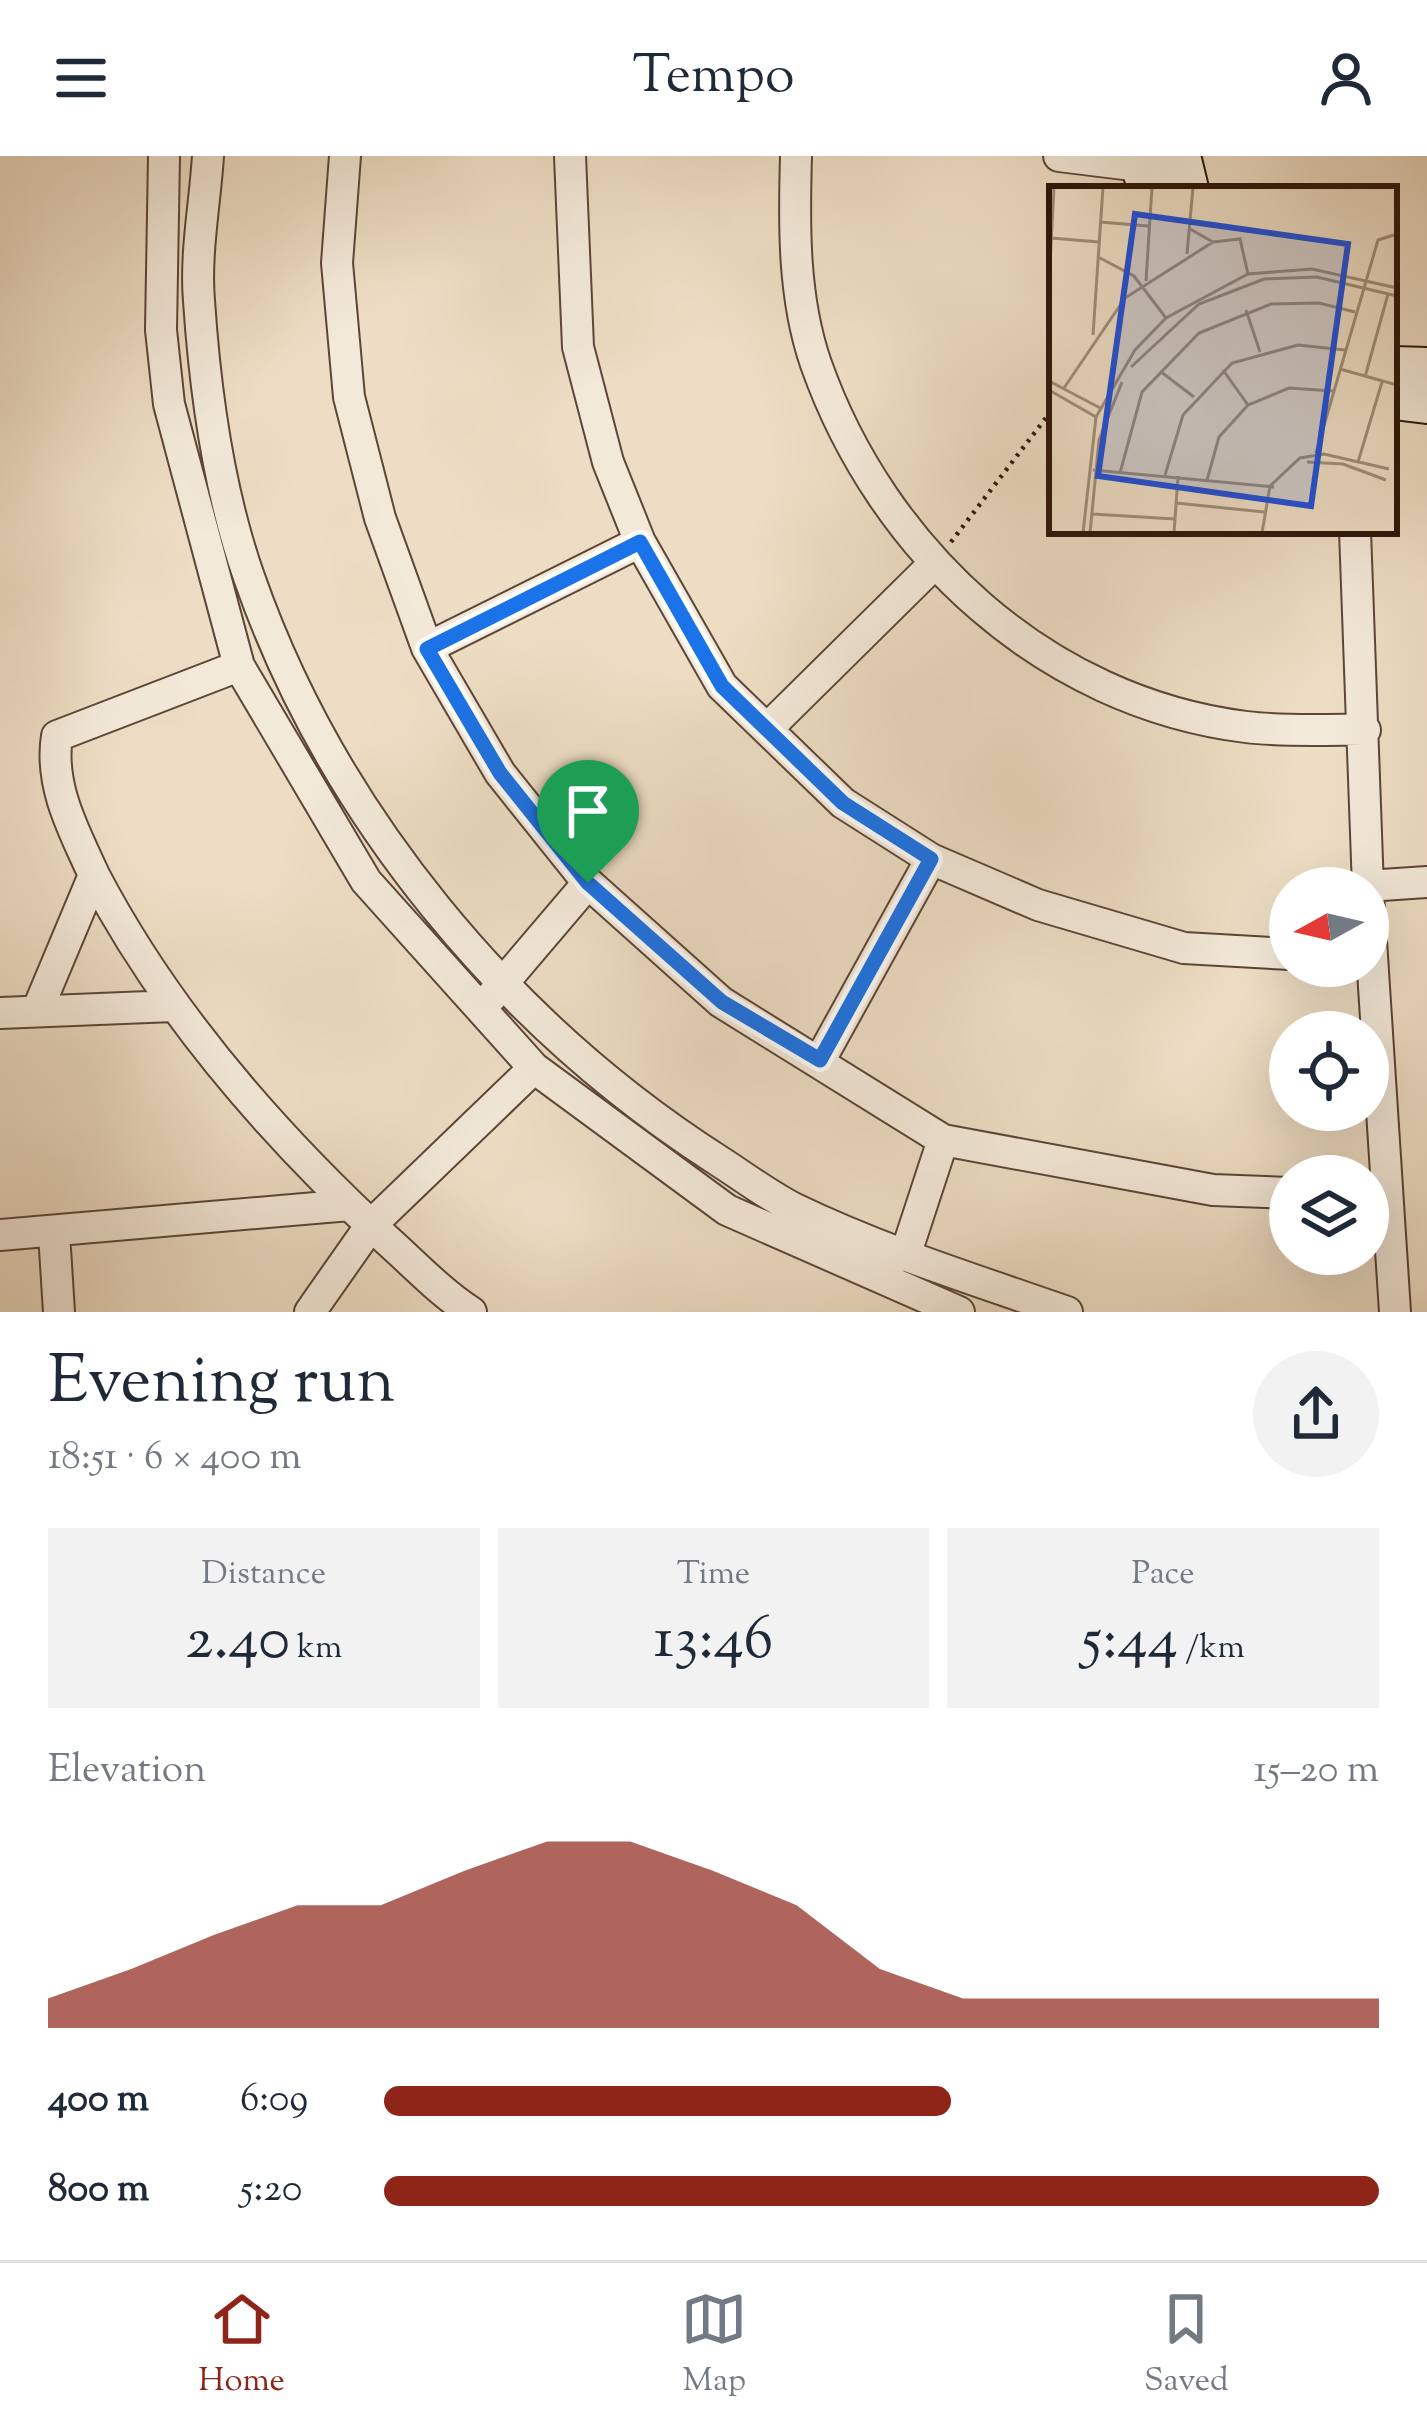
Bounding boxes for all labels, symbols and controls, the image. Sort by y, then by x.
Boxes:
text: Tempo [633,39,795,117]
icon: menu [48,45,114,111]
icon: person [1313,45,1379,111]
inset map [1049,186,1397,534]
pin [537,760,639,883]
icon: arrive [555,778,621,844]
north arrow [1269,867,1389,987]
map controls [1269,867,1389,1275]
button: locate [1269,1011,1389,1131]
button: layers [1269,1155,1389,1275]
text: Evening run [48,1338,395,1433]
button: share [1253,1351,1379,1477]
text: 18:51 · 6 × 400 m [48,1431,302,1487]
text: Distance [202,1551,326,1599]
text: Time [677,1551,750,1599]
text: Pace [1132,1551,1195,1599]
text: 2.40 [185,1599,290,1686]
text: 13:46 [654,1599,773,1686]
text: 5:44 [1082,1599,1178,1686]
text: km [290,1625,342,1673]
text: /km [1178,1625,1245,1673]
text: Elevation [48,1744,206,1800]
text: 15–20 m [1254,1744,1379,1800]
text: 400 m [48,2073,149,2129]
text: 6:09 [240,2073,308,2129]
text: 800 m [48,2163,149,2219]
text: 5:20 [240,2163,302,2219]
tab: Home [198,2286,285,2406]
tab: Map [681,2286,747,2406]
tab: Saved [1144,2286,1229,2406]

